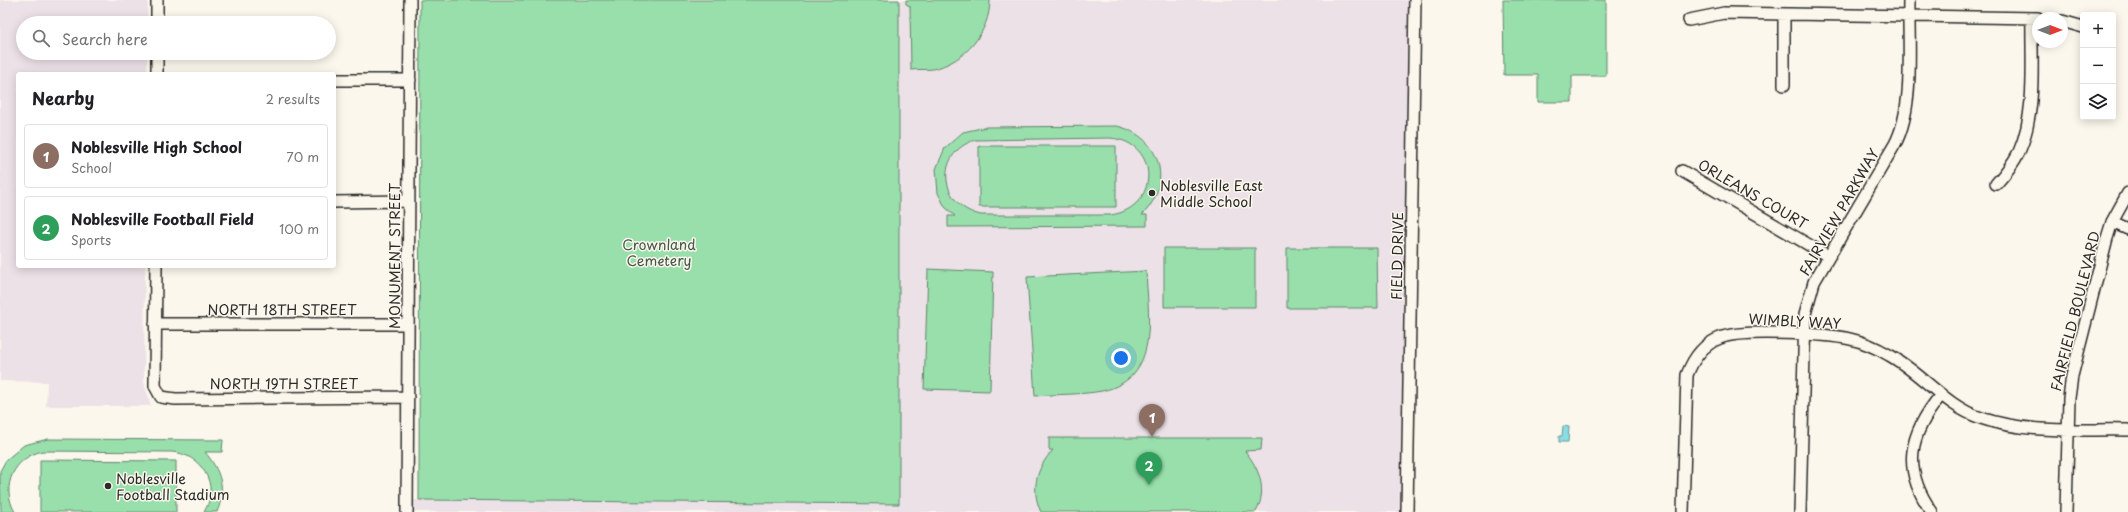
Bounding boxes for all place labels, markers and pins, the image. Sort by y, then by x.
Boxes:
place label: Noblesville East Middle School [1160,175,1263,212]
marker: Noblesville East Middle School [1147,188,1157,198]
pin: 1 [1139,404,1165,437]
pin: 2 [1136,452,1162,485]
place label: Noblesville Football Stadium [116,468,230,505]
marker: Noblesville Football Stadium [103,481,113,491]

